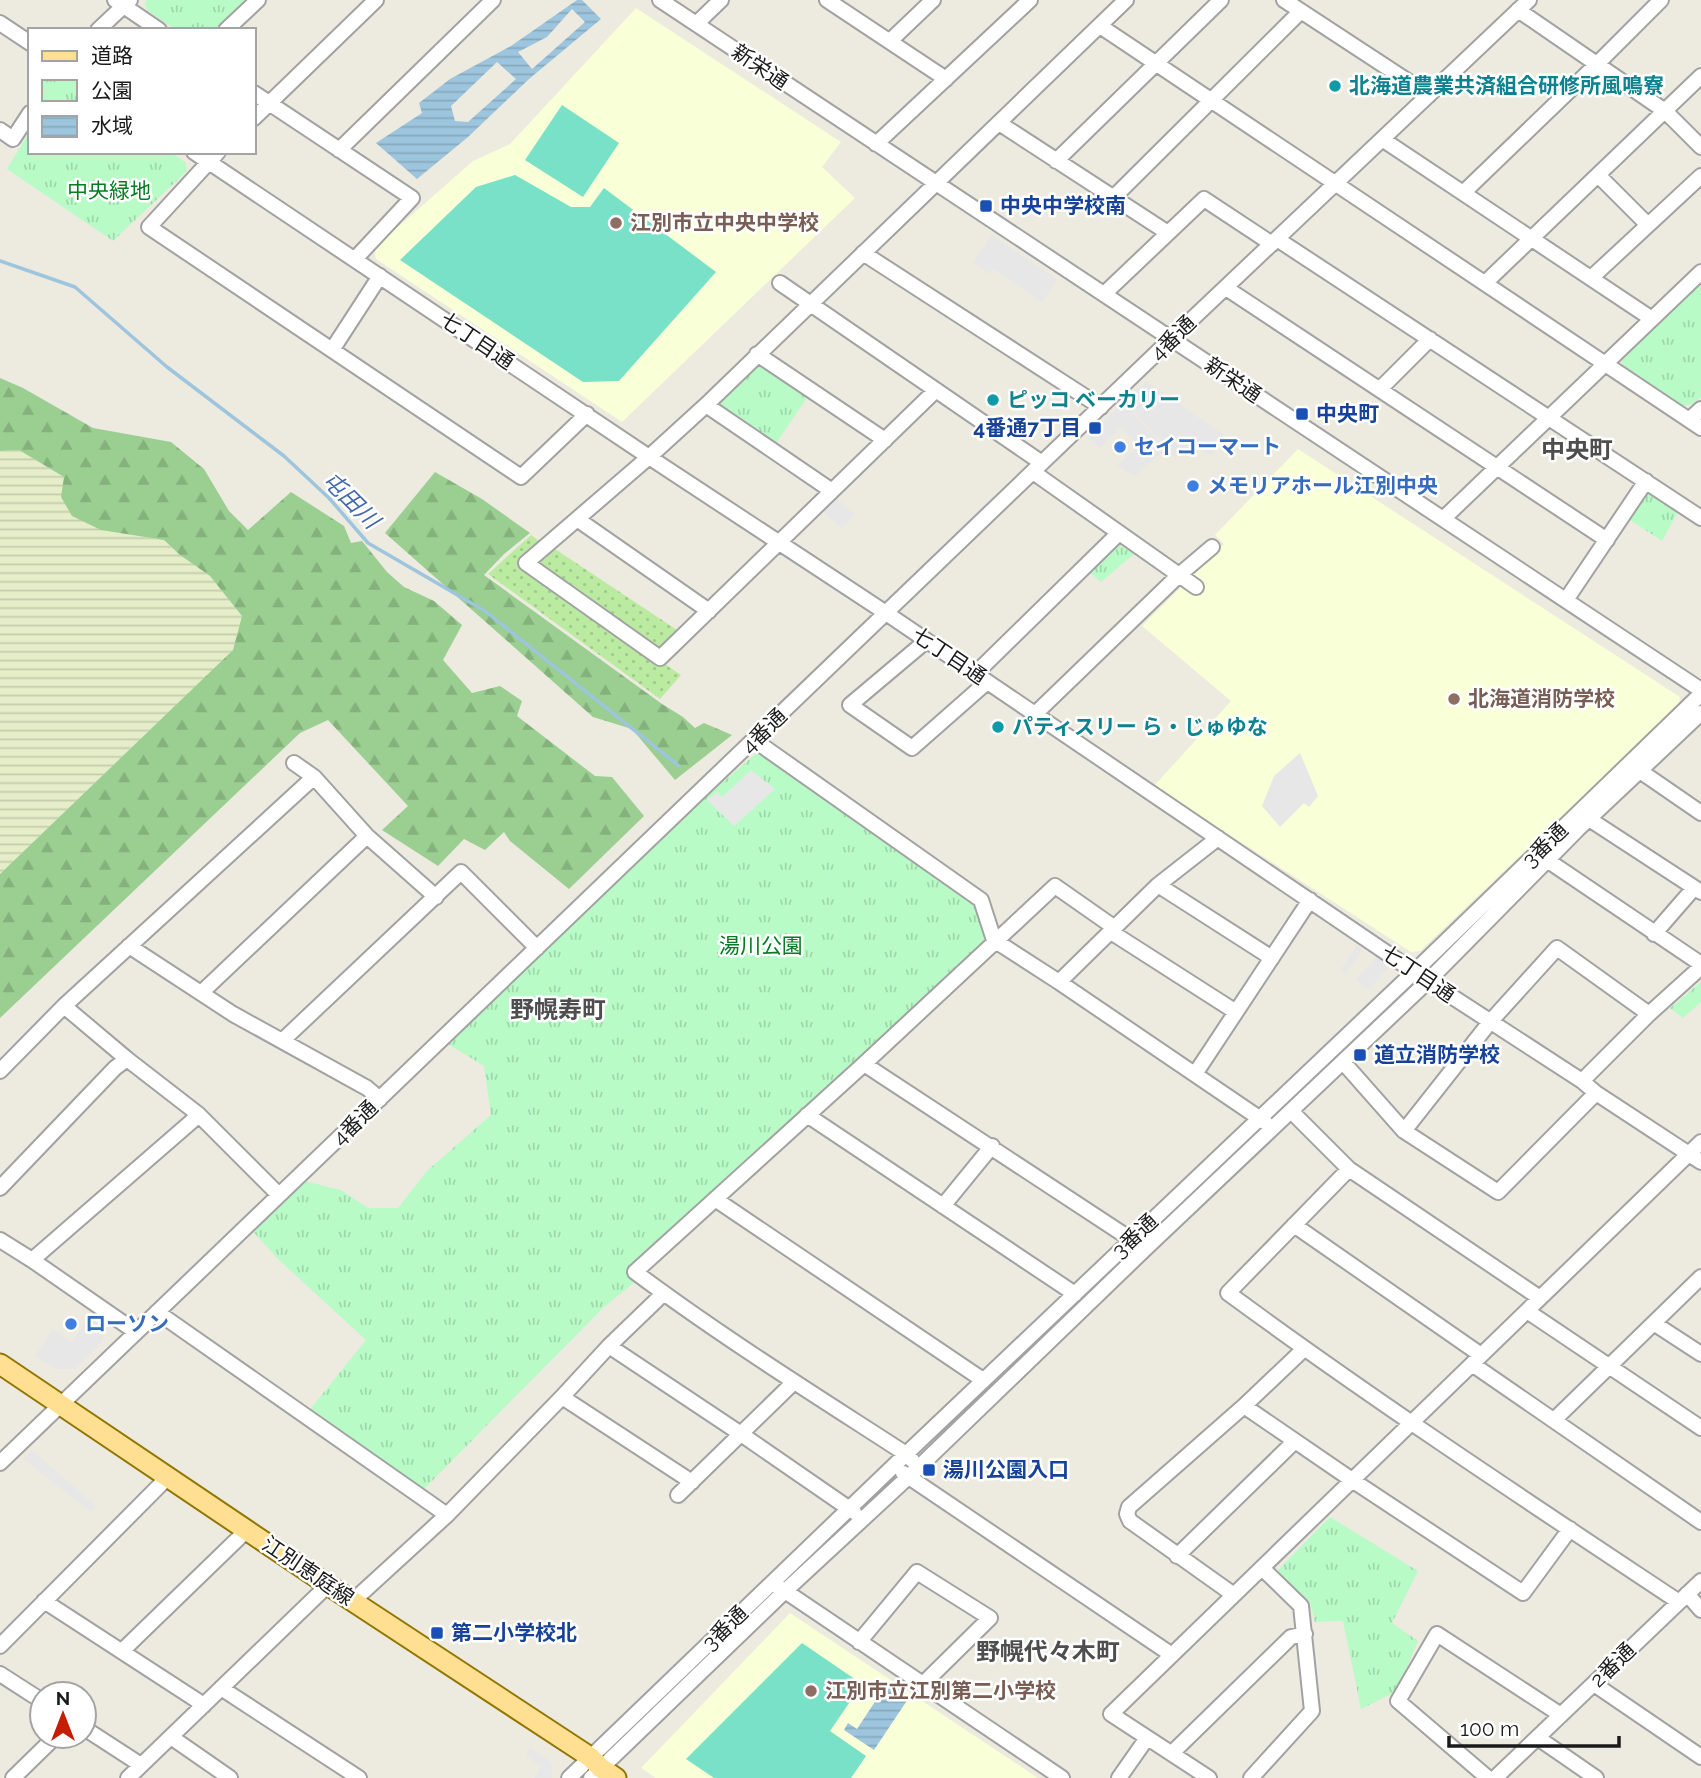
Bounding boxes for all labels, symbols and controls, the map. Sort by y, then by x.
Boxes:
legend [28,28,256,154]
street label: 新栄通 [727,39,793,95]
text: 道路 [91,43,133,68]
place label: 北海道農業共済組合研修所風鳴寮 [1349,73,1664,98]
text: 公園 [91,78,133,103]
marker: 北海道農業共済組合研修所風鳴寮 [1327,78,1343,94]
text: 水域 [91,113,133,138]
park label: 中央緑地 [67,178,151,203]
place label: 中央中学校南 [1000,193,1126,218]
marker: 中央中学校南 [978,198,994,214]
place label: 江別市立中央中学校 [630,210,819,235]
marker: 江別市立中央中学校 [608,215,624,231]
street label: 七丁目通 [435,307,519,374]
street label: 4番通 [1145,310,1201,365]
street label: 新栄通 [1200,352,1266,408]
place label: ピッコ ベーカリー [1007,387,1180,412]
marker: ピッコ ベーカリー [985,392,1001,408]
place label: 中央町 [1316,401,1379,426]
marker: 中央町 [1294,406,1310,422]
place label: 4番通7丁目 [973,415,1081,440]
marker: 4番通7丁目 [1087,420,1103,436]
place label: セイコーマート [1134,434,1281,459]
district label: 中央町 [1541,435,1613,464]
marker: セイコーマート [1112,439,1128,455]
water label: 屯田川 [317,466,387,536]
place label: メモリアホール江別中央 [1207,473,1438,498]
marker: メモリアホール江別中央 [1185,478,1201,494]
street label: 七丁目通 [907,622,991,689]
place label: 北海道消防学校 [1468,686,1615,711]
marker: 北海道消防学校 [1446,691,1462,707]
street label: 4番通 [736,703,792,758]
place label: パティスリー ら・じゅゆな [1012,714,1268,739]
marker: パティスリー ら・じゅゆな [990,719,1006,735]
street label: 3番通 [1517,817,1572,872]
park label: 湯川公園 [719,933,803,958]
street label: 七丁目通 [1376,940,1460,1007]
district label: 野幌寿町 [510,995,606,1024]
place label: 道立消防学校 [1374,1042,1500,1067]
marker: 道立消防学校 [1352,1047,1368,1063]
street label: 4番通 [327,1095,383,1150]
street label: 3番通 [1107,1208,1163,1263]
place label: ローソン [85,1311,169,1336]
marker: ローソン [63,1316,79,1332]
place label: 湯川公園入口 [943,1457,1069,1482]
marker: 湯川公園入口 [921,1462,937,1478]
street label: 江別恵庭線 [258,1531,359,1610]
street label: 3番通 [697,1600,752,1655]
place label: 第二小学校北 [451,1620,577,1645]
marker: 第二小学校北 [429,1625,445,1641]
district label: 野幌代々木町 [976,1637,1120,1666]
street label: 2番通 [1585,1637,1640,1692]
place label: 江別市立江別第二小学校 [825,1678,1056,1703]
north arrow [28,1680,98,1750]
marker: 江別市立江別第二小学校 [803,1683,819,1699]
text: N [56,1687,70,1709]
scale bar [1449,1704,1619,1748]
text: 100 m [1460,1716,1519,1741]

